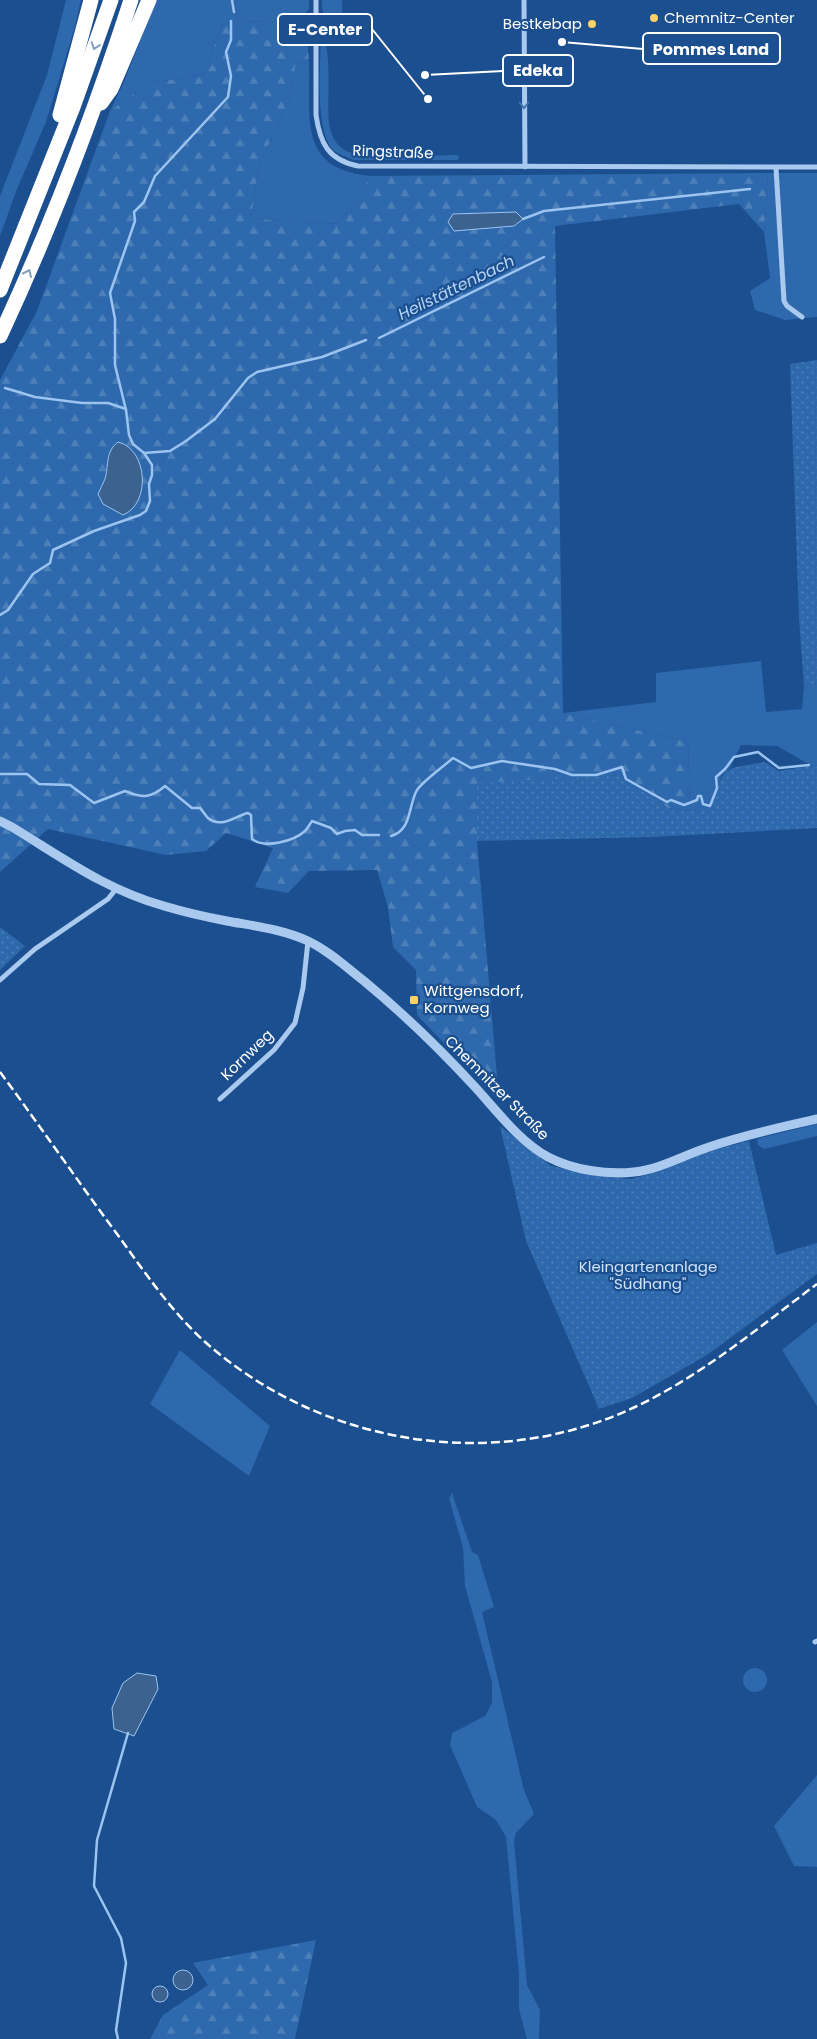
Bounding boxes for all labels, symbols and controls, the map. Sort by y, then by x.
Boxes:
place label: Chemnitz-Center [664,7,795,28]
marker: Chemnitz-Center [648,12,660,24]
place label: Bestkebap [503,13,582,34]
callout: E-Center [278,14,372,45]
text: E-Center [288,18,362,41]
marker: Bestkebap [586,18,598,30]
callout: Pommes Land [643,33,780,64]
text: Pommes Land [653,38,769,61]
one-way arrow [91,41,101,50]
callout: Edeka [503,55,573,86]
text: Edeka [513,59,563,82]
one-way arrow [519,102,529,110]
street label: Ringstraße [352,140,434,163]
water label: Heilstättenbach [394,249,518,326]
one-way arrow [21,269,32,278]
place label: Wittgensdorf, Kornweg [424,980,523,1018]
marker: Wittgensdorf, Kornweg [408,994,420,1006]
street label: Kornweg [216,1024,278,1085]
street label: Chemnitzer Straße [440,1031,554,1145]
park label: Kleingartenanlage "Südhang" [579,1256,717,1294]

